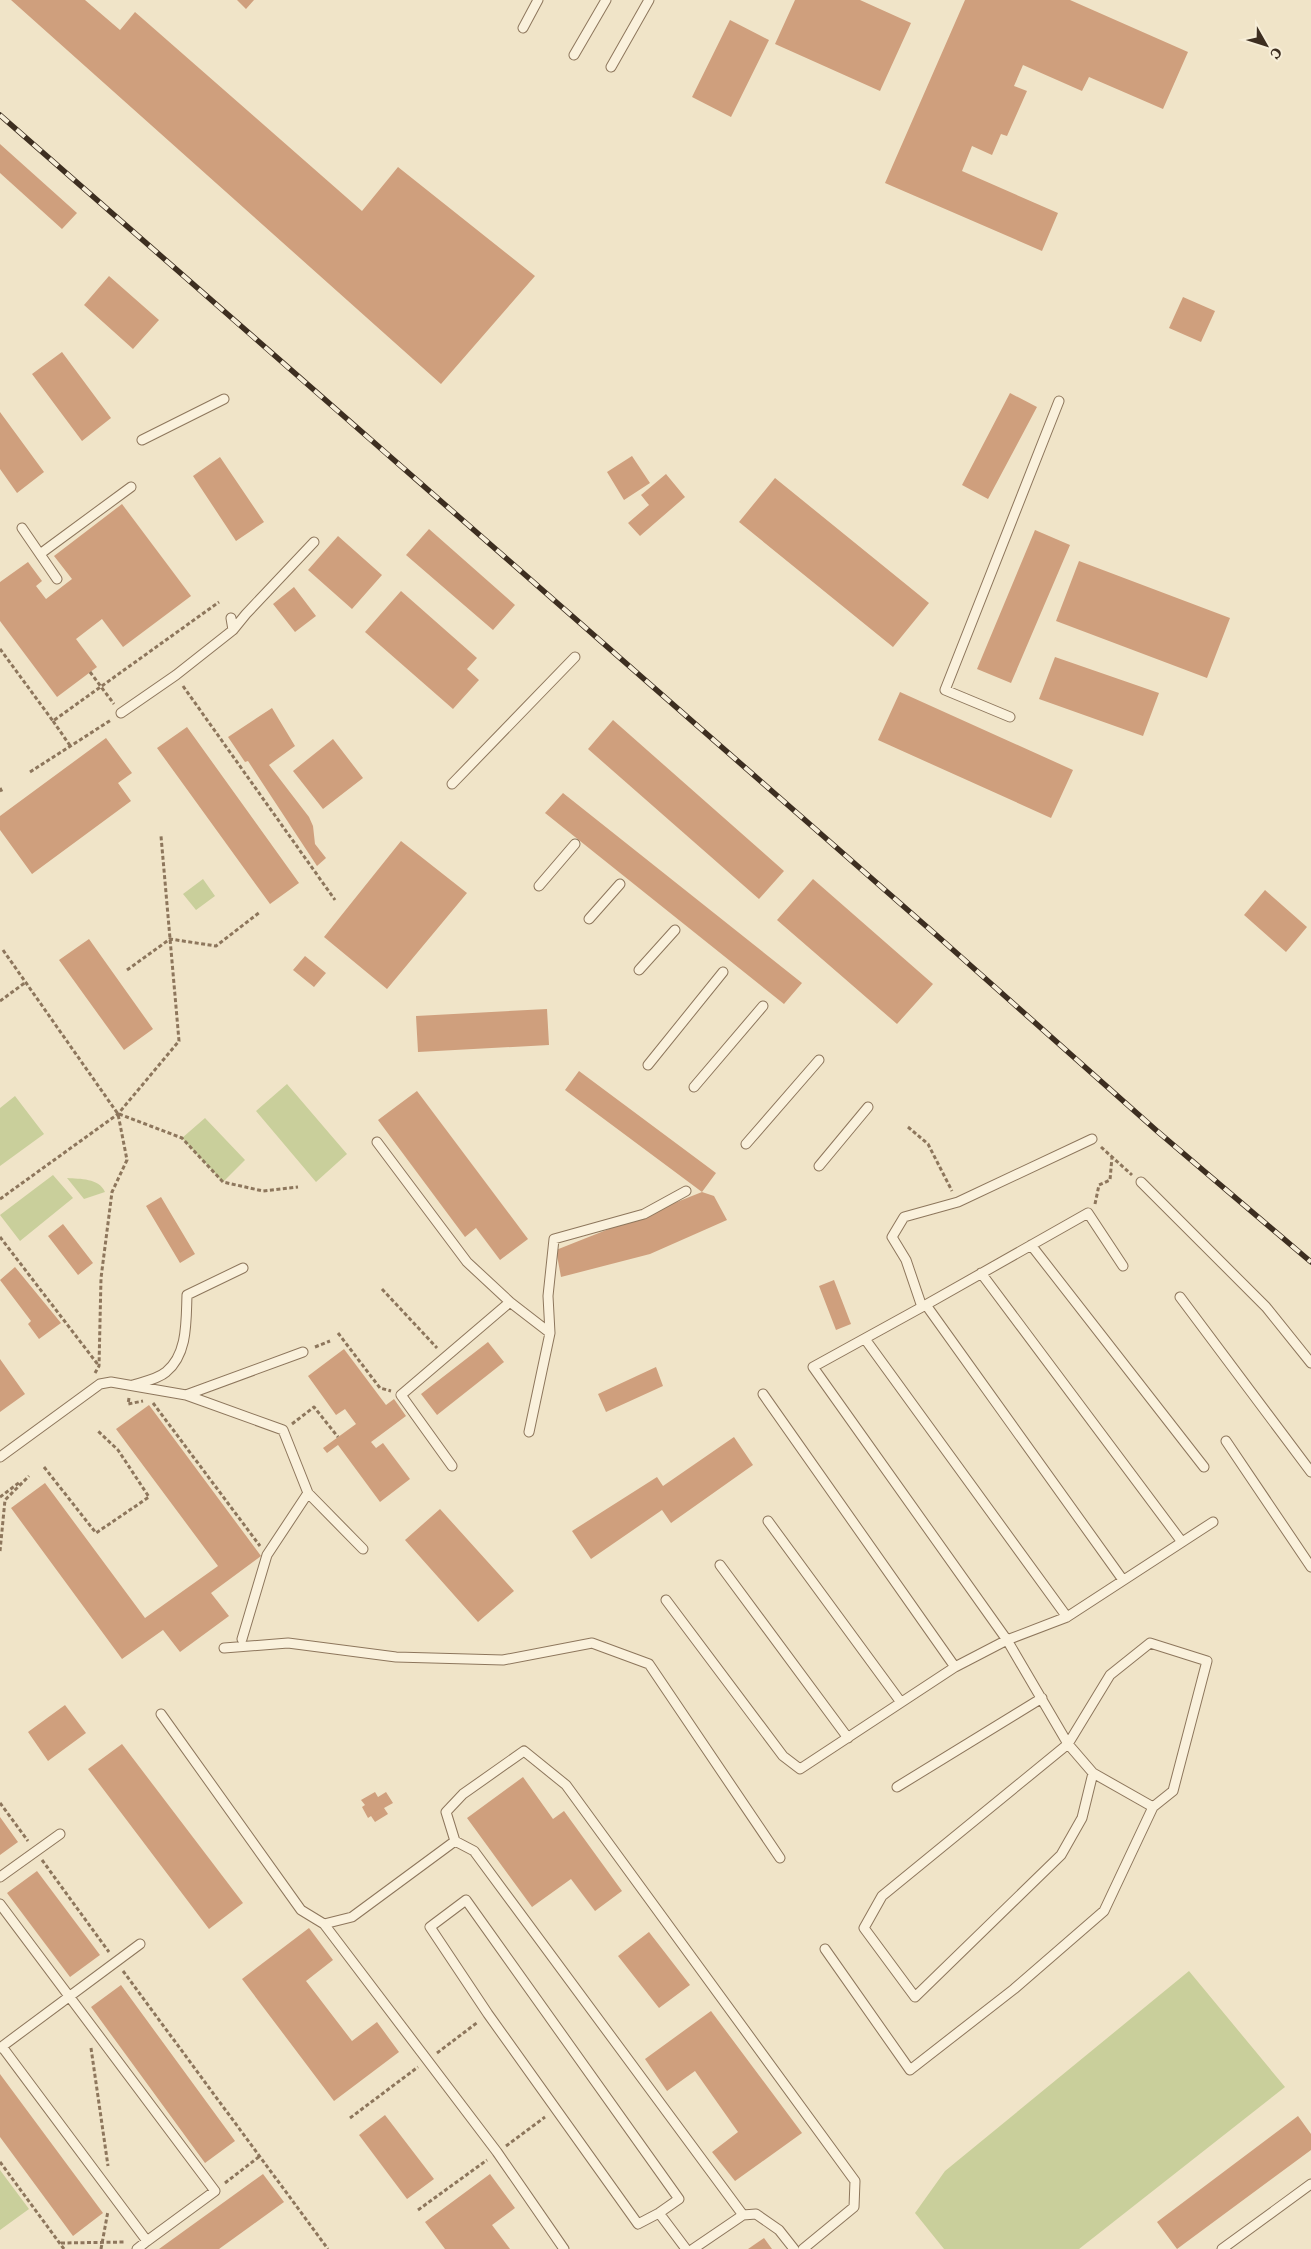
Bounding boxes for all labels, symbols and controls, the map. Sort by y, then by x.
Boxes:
north arrow [1241,20,1291,70]
text: С [1267,44,1285,62]

